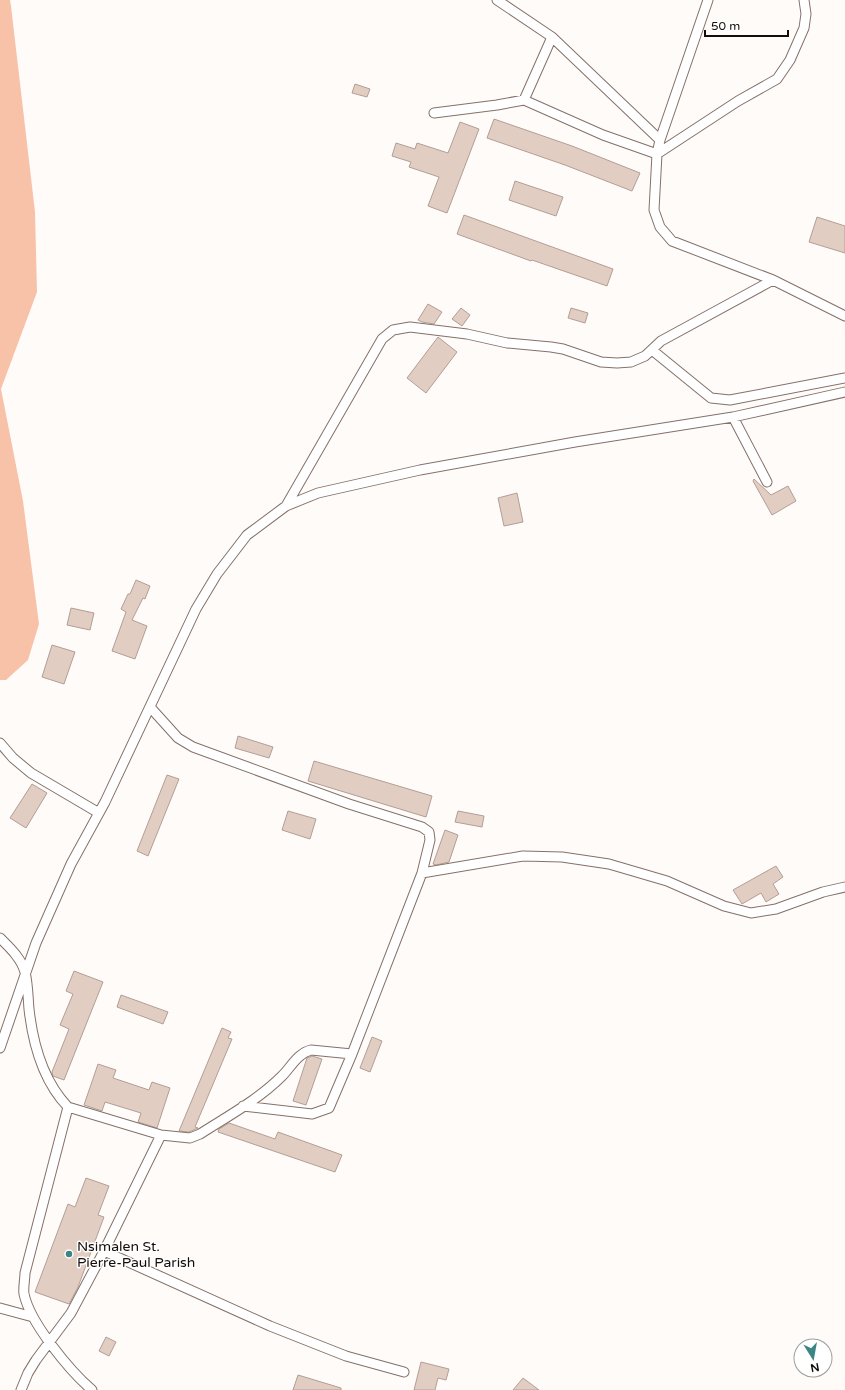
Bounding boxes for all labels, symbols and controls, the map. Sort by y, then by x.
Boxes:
scale bar [705,12,788,38]
text: 50 m [711,19,740,33]
place label: Nsimalen St. Pierre-Paul Parish [77,1238,195,1271]
marker: Nsimalen St. Pierre-Paul Parish [64,1249,74,1259]
north arrow [793,1338,833,1378]
text: N [809,1360,820,1375]

